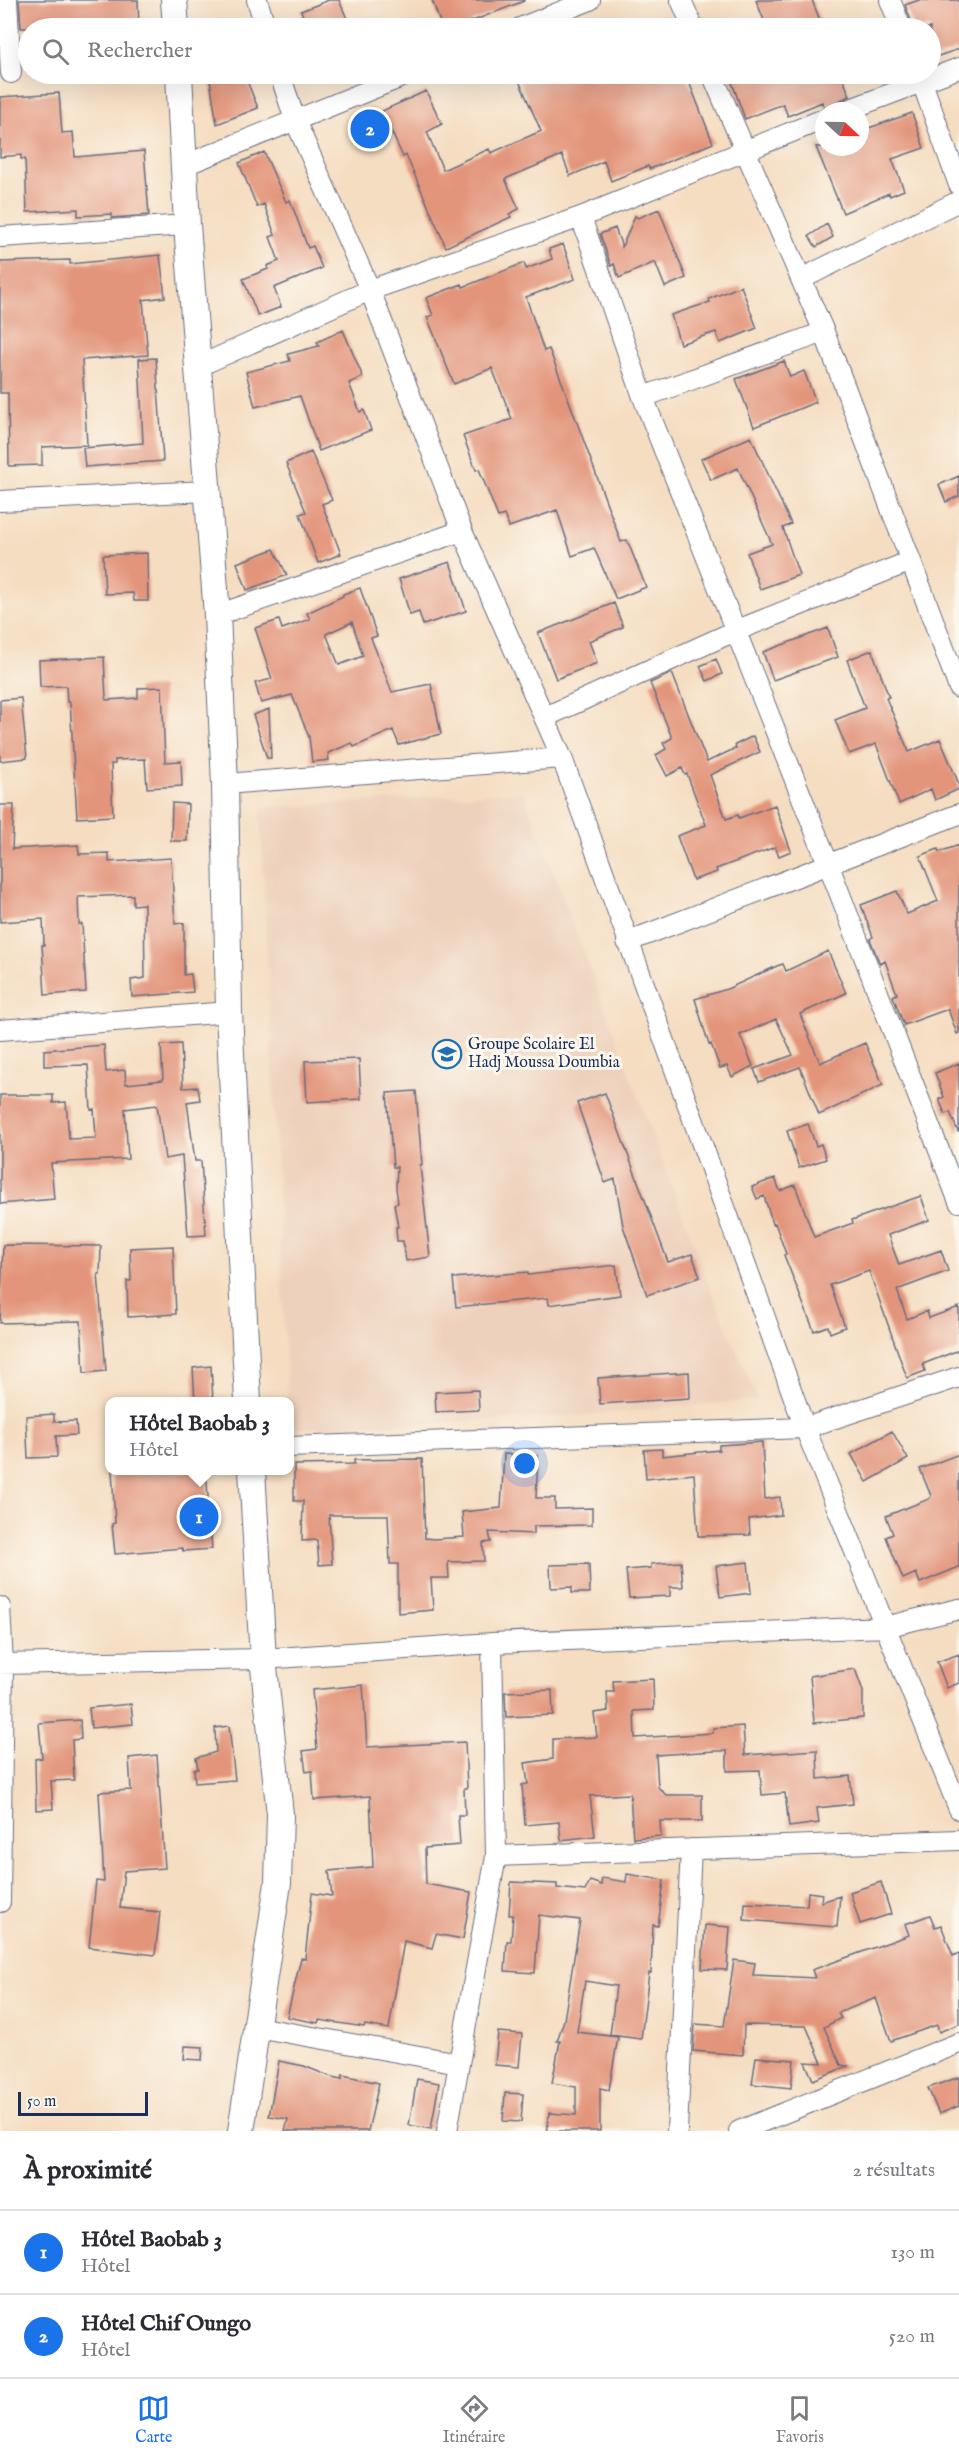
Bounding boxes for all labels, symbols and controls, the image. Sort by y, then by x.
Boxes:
search box [18,18,941,84]
icon: search [39,35,72,68]
text: Rechercher [87,37,192,65]
north arrow [815,102,869,156]
pin: 2 [350,106,389,152]
place label: Groupe Scolaire El Hadj Moussa Doumbia [468,1035,620,1073]
school or university icon: Groupe Scolaire El Hadj Moussa Doumbia [431,1038,463,1070]
popup [105,1397,294,1475]
text: Hôtel Baobab 3 [129,1410,270,1438]
text: Hôtel [129,1438,178,1463]
your location [510,1449,539,1478]
pin: 1 [180,1494,218,1540]
scale bar [18,2089,148,2116]
text: 50 m [27,2092,56,2112]
text: À proximité [24,2154,152,2187]
text: 2 résultats [852,2158,935,2183]
text: Hôtel Baobab 3 [81,2226,222,2254]
text: 1 [40,2240,47,2265]
text: 130 m [890,2240,935,2265]
text: Hôtel [81,2254,130,2279]
text: Hôtel Chif Oungo [81,2310,251,2338]
text: 2 [39,2324,48,2349]
text: 520 m [889,2324,935,2349]
text: Hôtel [81,2338,130,2363]
tab: Carte [135,2392,172,2448]
tab: Itinéraire [443,2392,505,2448]
tab: Favoris [776,2392,824,2448]

